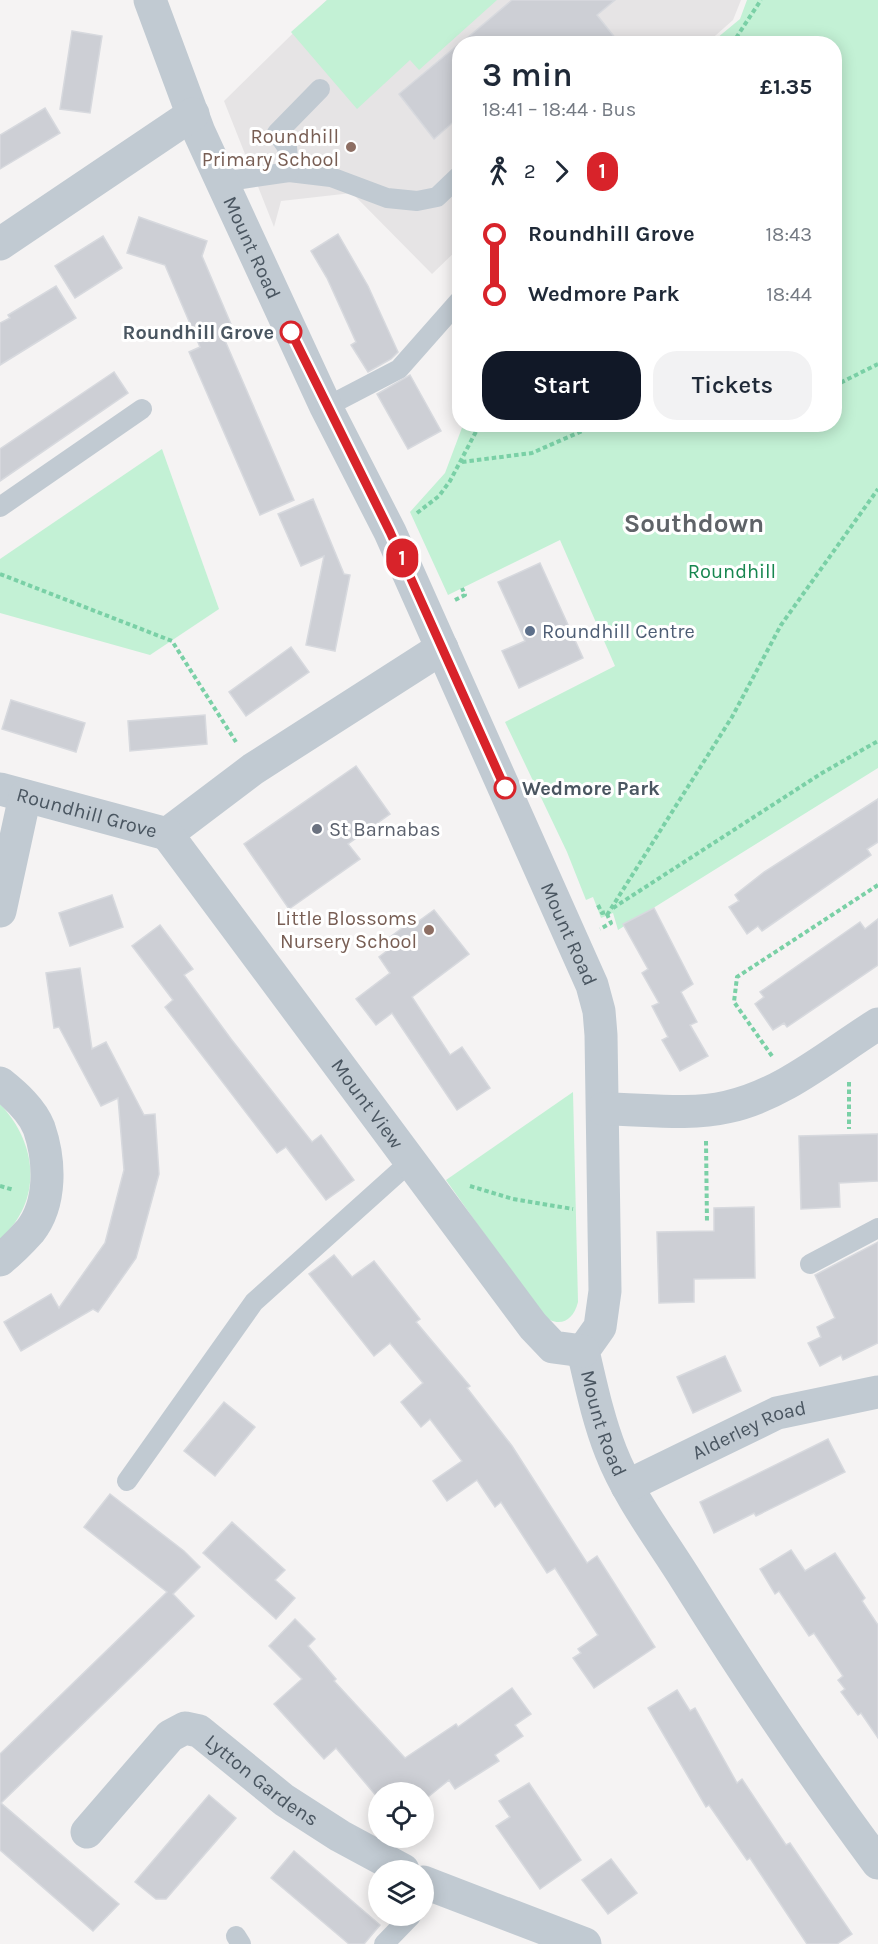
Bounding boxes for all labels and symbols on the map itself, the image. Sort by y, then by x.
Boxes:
place label: Roundhill Primary School [202,125,339,171]
marker: Roundhill Primary School [344,140,358,154]
street label: Mount Road [218,193,285,303]
place label: Roundhill Grove [123,321,274,344]
marker: Roundhill Grove [280,321,302,343]
district label: Southdown [624,508,764,539]
line badge: 1 [382,538,422,578]
park label: Roundhill [688,560,776,583]
place label: Roundhill Centre [542,620,695,643]
marker: Roundhill Centre [523,624,537,638]
marker: Wedmore Park [494,777,516,799]
place label: Wedmore Park [522,777,660,800]
street label: Roundhill Grove [14,783,160,843]
place label: St Barnabas [329,818,440,841]
marker: St Barnabas [310,822,324,836]
street label: Mount Road [536,879,602,989]
place label: Little Blossoms Nursery School [276,907,417,953]
marker: Little Blossoms Nursery School [422,923,436,937]
street label: Mount View [326,1054,408,1154]
street label: Mount Road [576,1368,631,1480]
street label: Alderley Road [689,1396,808,1465]
street label: Lytton Gardens [200,1730,323,1831]

